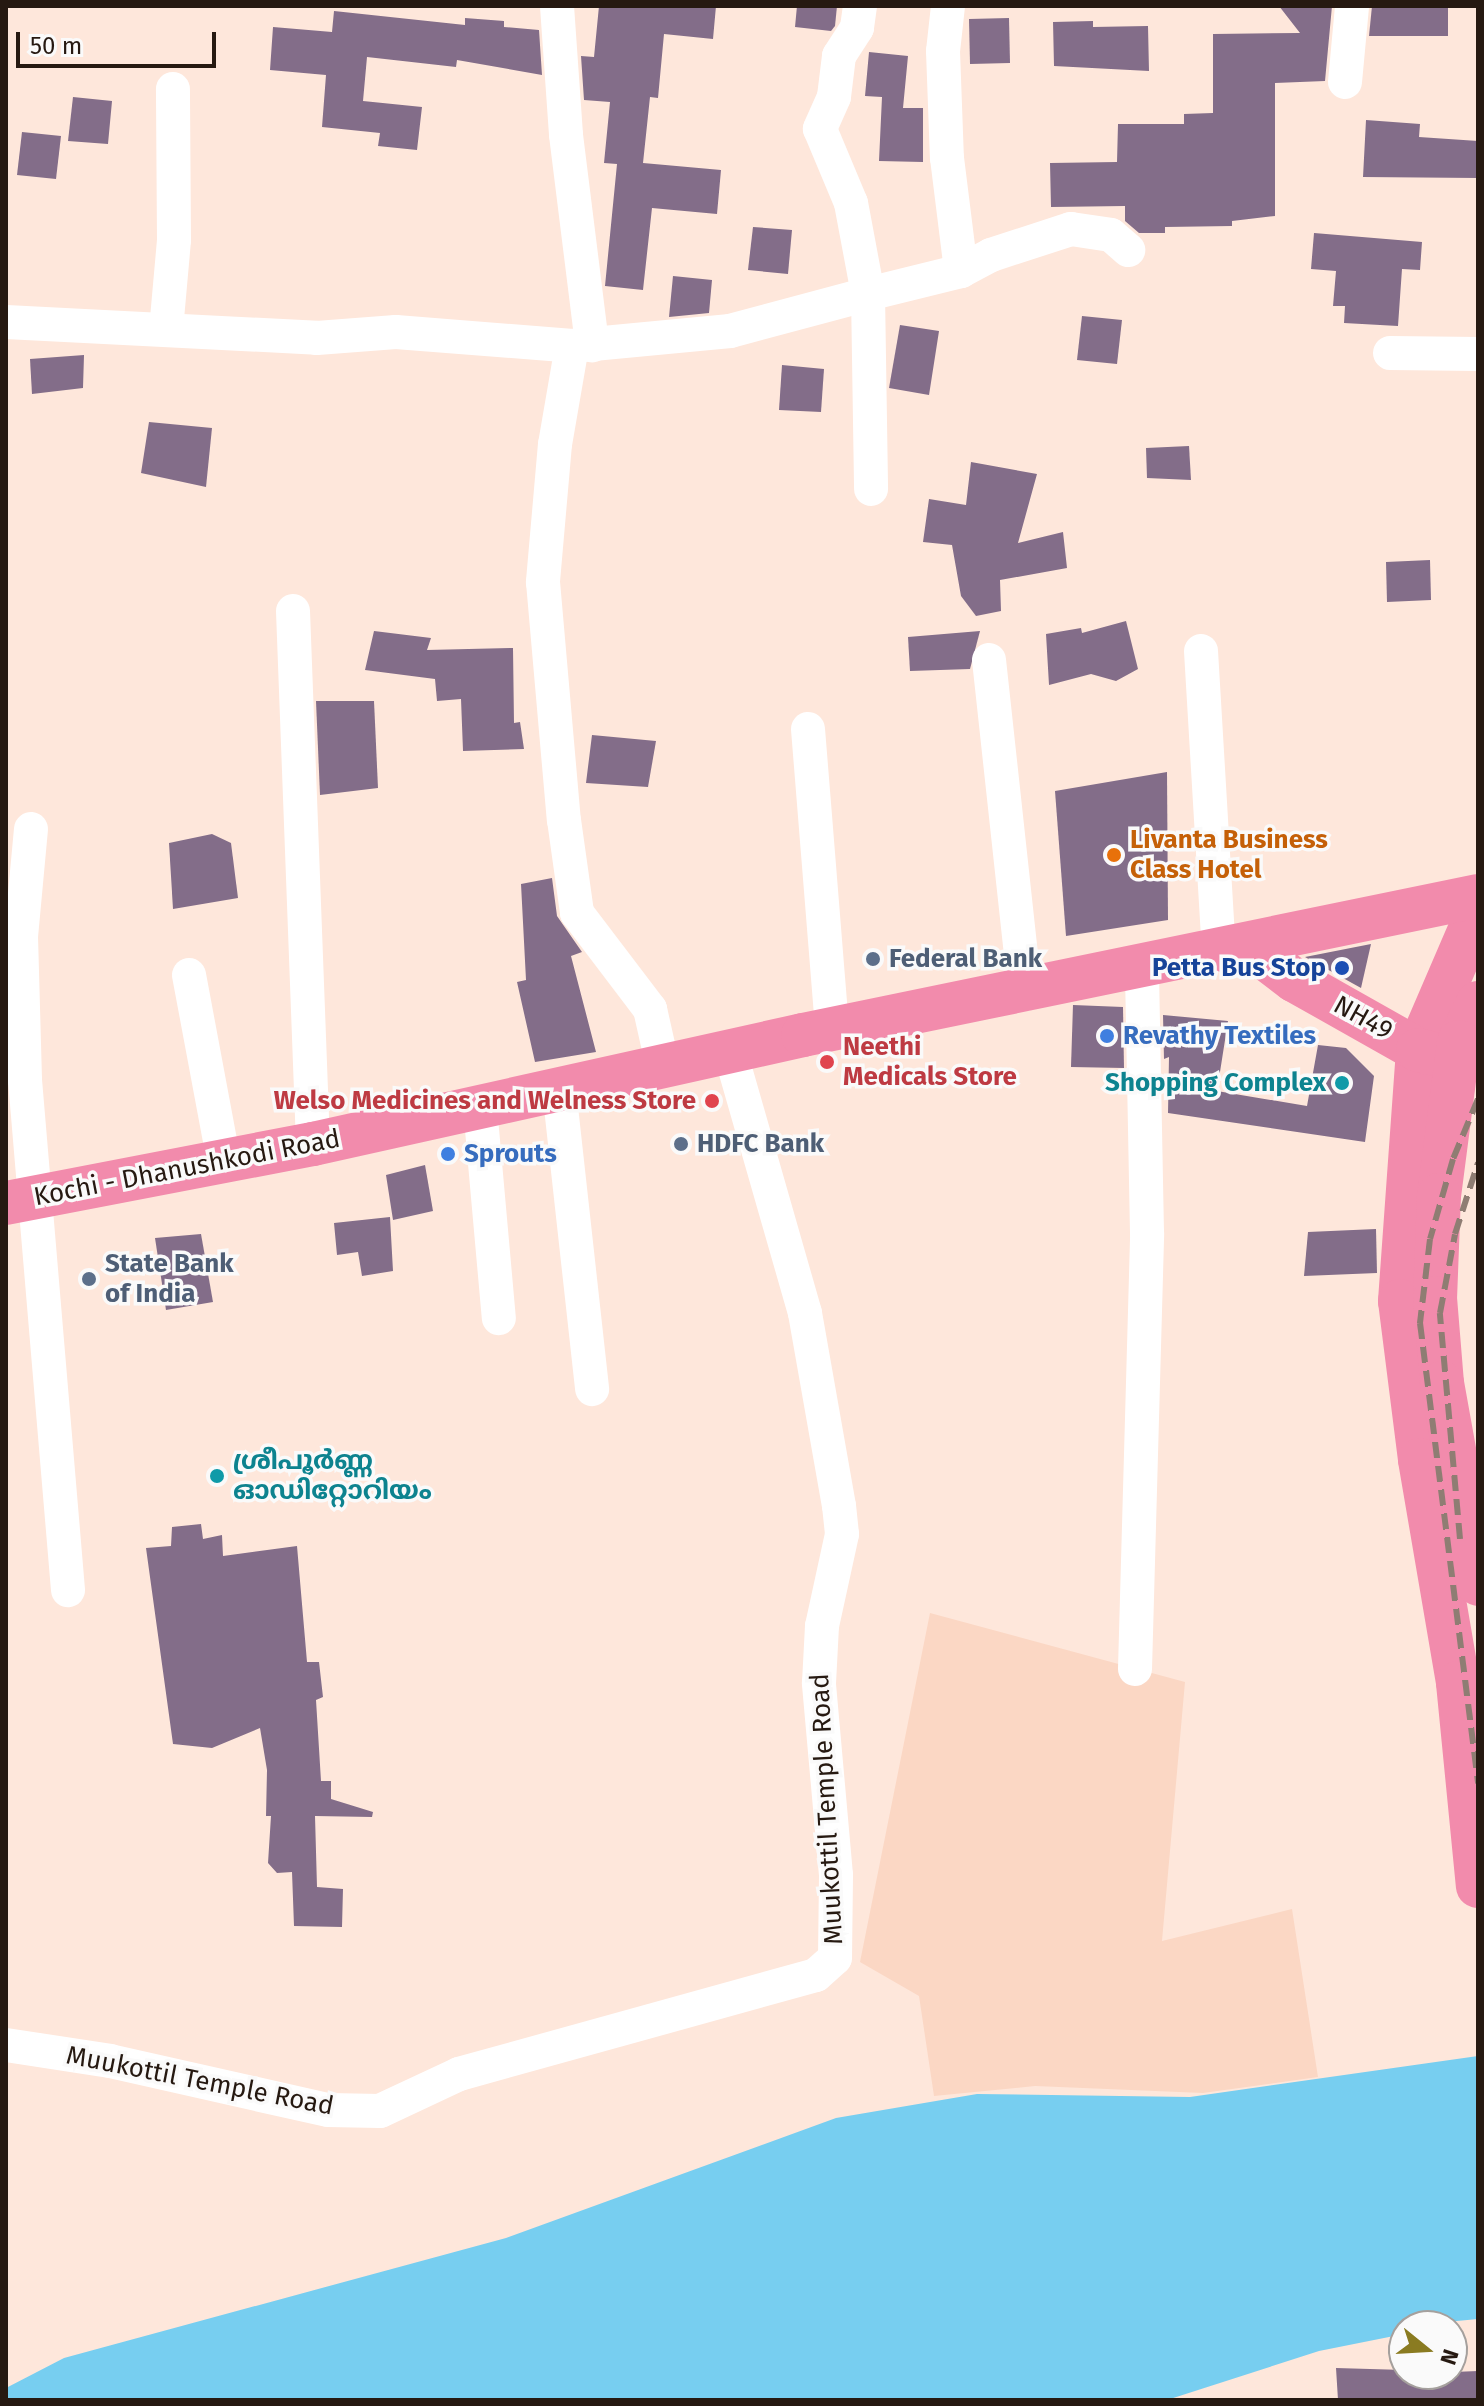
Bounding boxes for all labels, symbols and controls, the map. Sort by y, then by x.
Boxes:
scale bar [20,16,220,66]
text: 50 m [30,32,82,60]
place label: Livanta Business Class Hotel [1130,824,1328,886]
marker: Livanta Business Class Hotel [1105,846,1123,864]
place label: Federal Bank [889,943,1042,975]
marker: Federal Bank [864,950,882,968]
place label: Petta Bus Stop [1152,952,1326,984]
marker: Petta Bus Stop [1333,959,1351,977]
street label: NH49 [1328,989,1398,1047]
place label: Revathy Textiles [1123,1020,1316,1052]
marker: Revathy Textiles [1098,1027,1116,1045]
place label: Neethi Medicals Store [843,1031,1017,1092]
marker: Neethi Medicals Store [818,1053,836,1071]
place label: Shopping Complex [1105,1067,1326,1099]
marker: Shopping Complex [1333,1074,1351,1092]
place label: Welso Medicines and Welness Store [274,1085,696,1117]
marker: Welso Medicines and Welness Store [703,1092,721,1110]
street label: Kochi - Dhanushkodi Road [31,1123,343,1213]
place label: HDFC Bank [697,1128,824,1160]
marker: HDFC Bank [672,1135,690,1153]
place label: Sprouts [464,1138,557,1170]
marker: Sprouts [439,1145,457,1163]
place label: State Bank of India [105,1248,234,1310]
marker: State Bank of India [80,1270,98,1288]
place label: ശ്രീപൂർണ്ണ ഓഡിറ്റോറിയം [233,1445,432,1506]
marker: ശ്രീപൂർണ്ണ ഓഡിറ്റോറിയം [208,1467,226,1485]
street label: Muukottil Temple Road [804,1672,850,1946]
street label: Muukottil Temple Road [64,2040,336,2122]
north arrow [1388,2310,1468,2390]
text: N [1434,2346,1464,2368]

